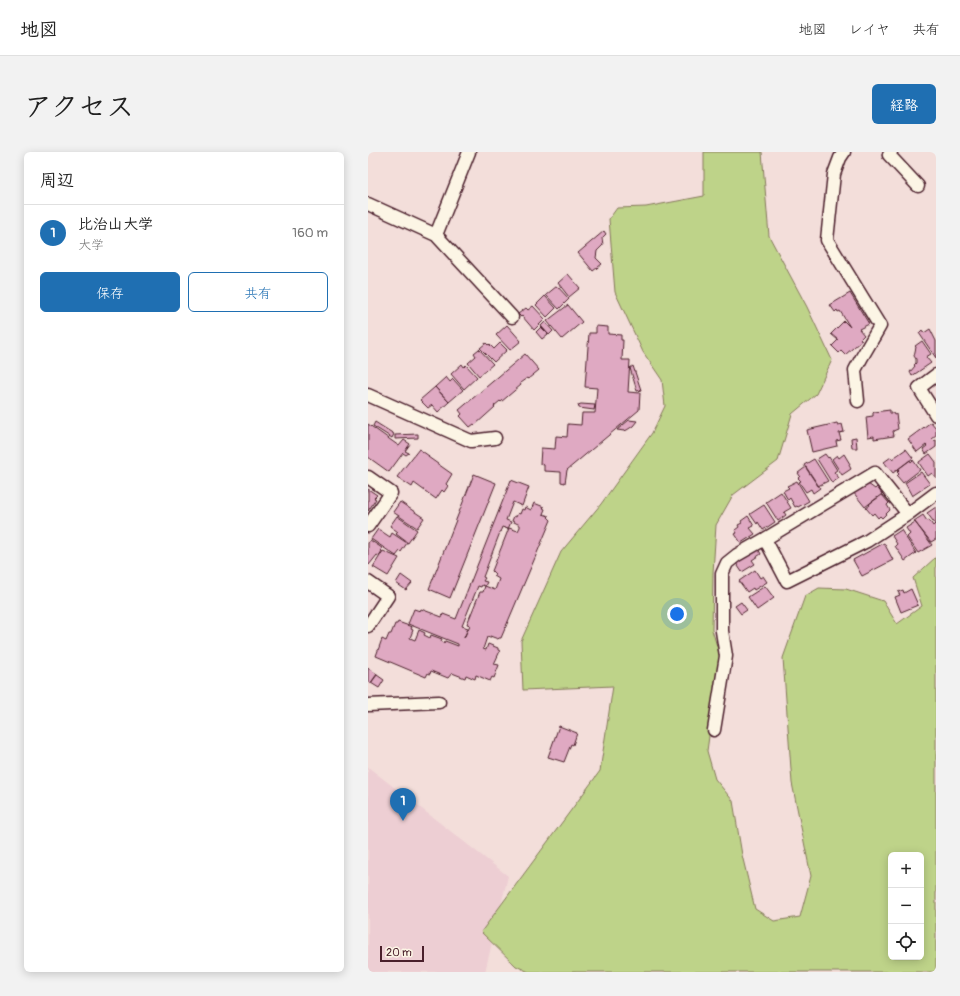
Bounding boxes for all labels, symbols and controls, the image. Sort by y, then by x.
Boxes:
text: 地図 [20,18,58,42]
text: 地図 [799,21,827,38]
text: レイヤ [849,21,890,38]
text: 共有 [912,21,940,38]
button: 経路 [872,84,936,124]
text: アクセス [24,90,134,125]
text: 周辺 [40,170,74,191]
text: 比治山大学 [78,215,153,234]
text: 1 [50,225,56,241]
text: 160 m [292,225,328,241]
text: 大学 [78,237,104,253]
button: 保存 [40,272,180,312]
button: 共有 [188,272,328,312]
your location [667,604,687,624]
pin: 1 [390,788,416,821]
map controls [888,852,924,960]
button: + [888,852,924,888]
button: − [888,888,924,924]
button: locate [888,924,924,960]
scale bar [380,944,424,963]
text: 20 m [386,946,412,959]

